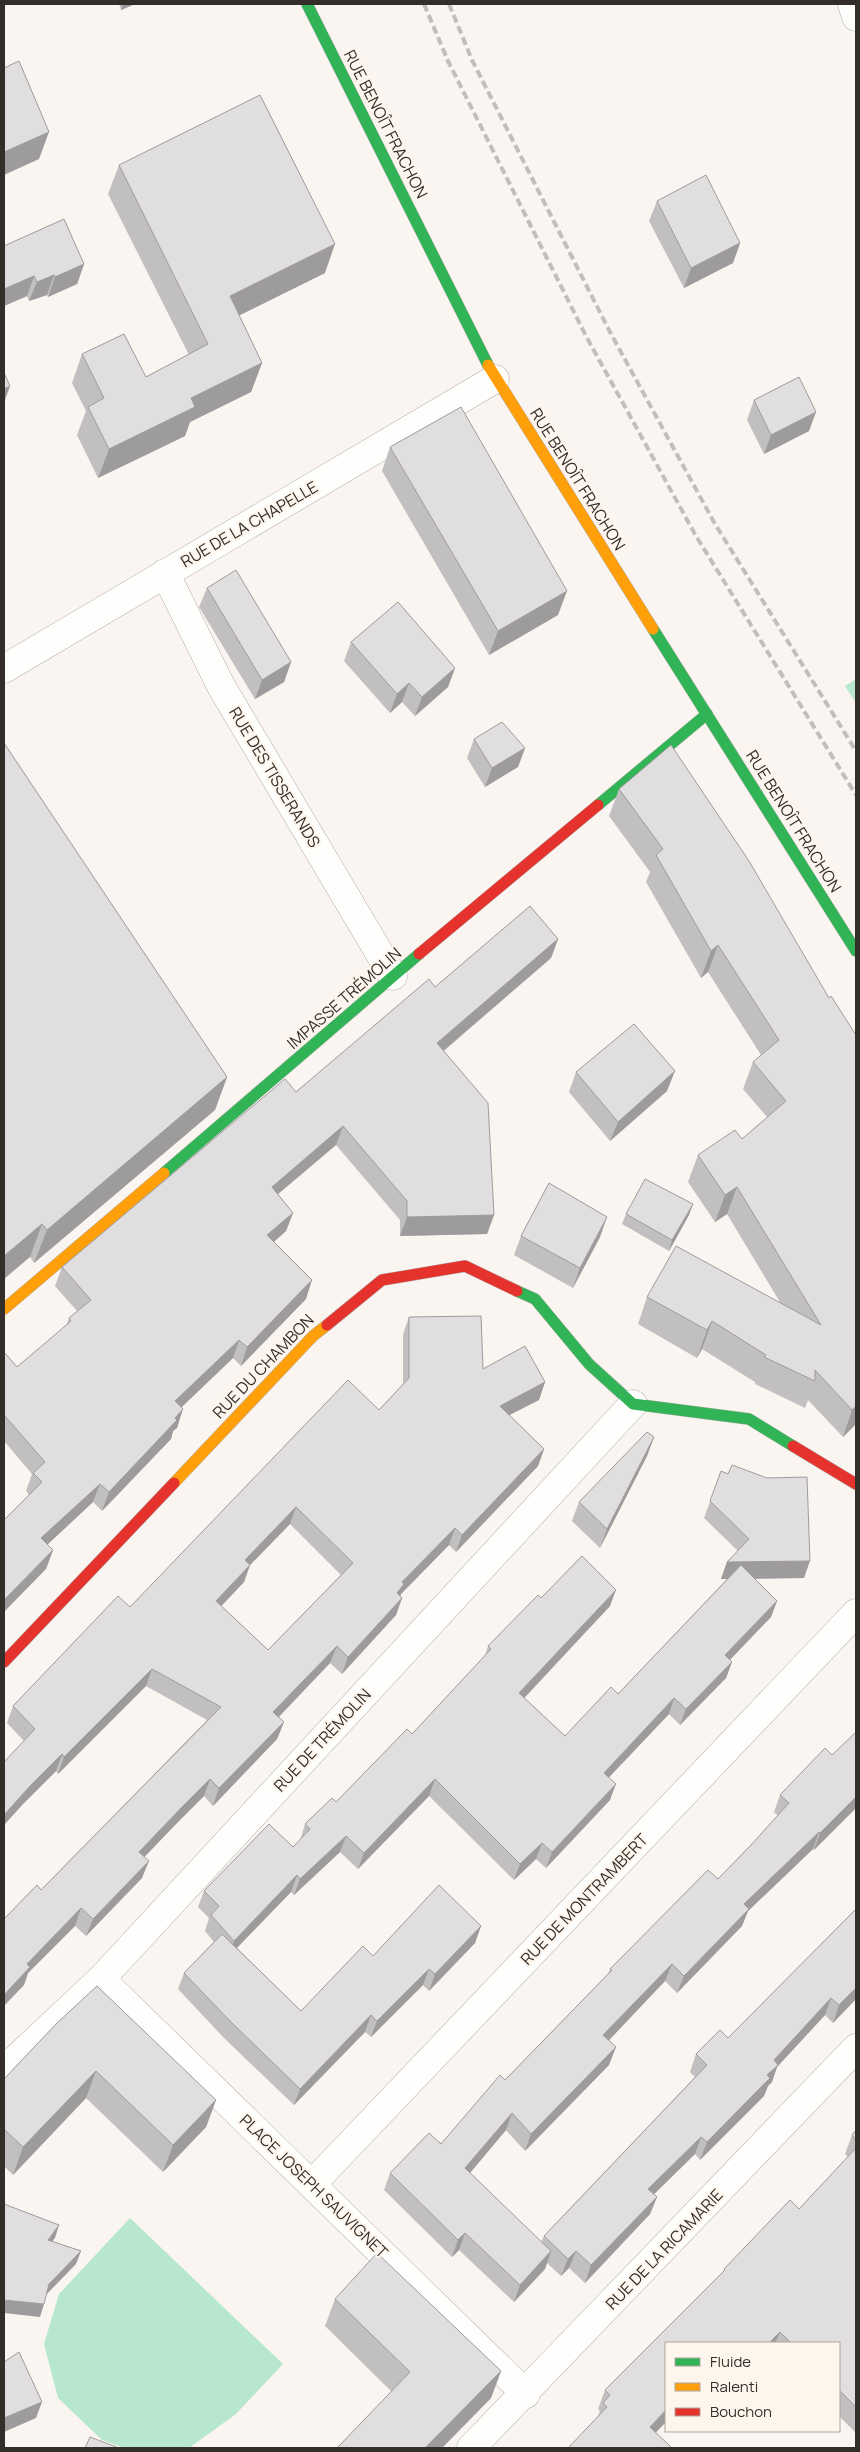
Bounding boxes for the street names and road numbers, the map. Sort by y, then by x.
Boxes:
street label: RUE BENOÎT FRACHON [339,46,433,202]
street label: RUE BENOÎT FRACHON [525,404,631,554]
street label: RUE DE LA CHAPELLE [176,476,322,572]
street label: RUE DES TISSERANDS [224,703,326,851]
street label: RUE BENOÎT FRACHON [741,746,847,896]
street label: IMPASSE TRÉMOLIN [282,942,406,1054]
street label: RUE DU CHAMBON [207,1309,319,1423]
street label: RUE DE TRÉMOLIN [268,1684,376,1796]
street label: RUE DE MONTRAMBERT [515,1828,653,1969]
street label: PLACE JOSEPH SAUVIGNET [235,2109,393,2263]
street label: RUE DE LA RICAMARIE [601,2184,727,2314]

